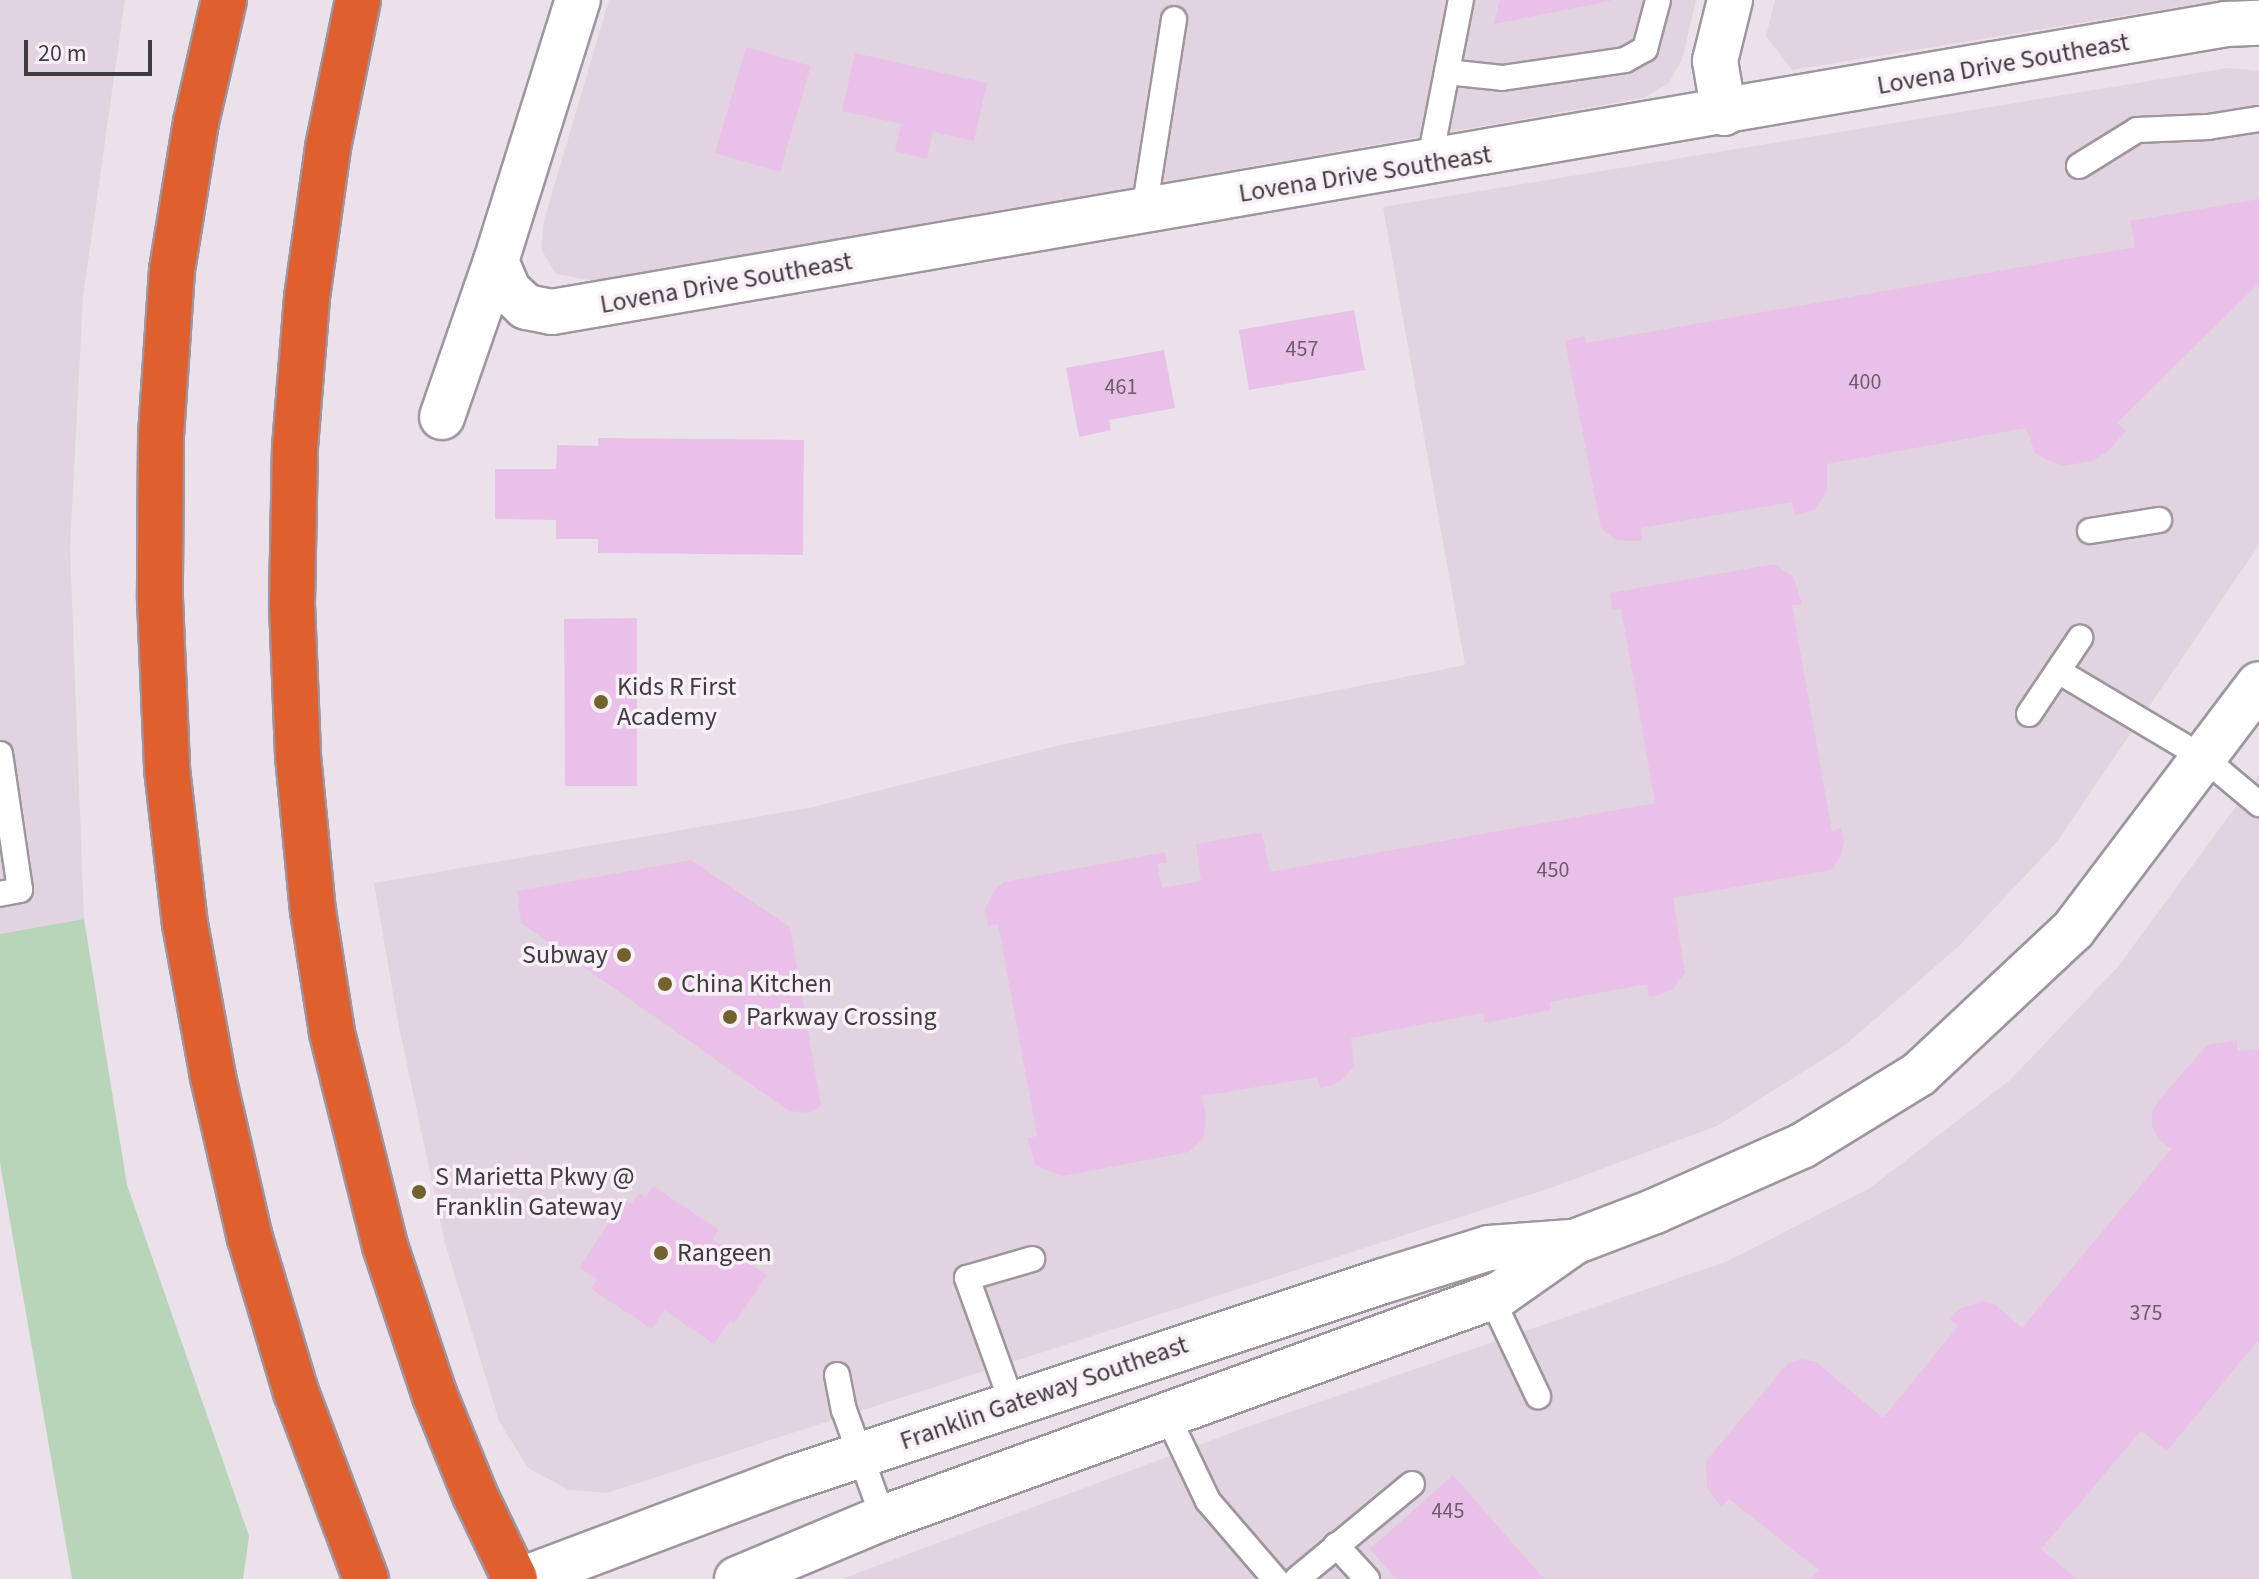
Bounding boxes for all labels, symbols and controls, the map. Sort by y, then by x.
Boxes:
scale bar [28,24,156,74]
street label: Lovena Drive Southeast [1875,26,2131,102]
text: 20 m [38,36,87,71]
street label: Lovena Drive Southeast [1237,139,1493,209]
street label: Lovena Drive Southeast [598,245,854,321]
house number: 457 [1286,337,1318,363]
house number: 400 [1849,370,1881,396]
house number: 461 [1105,375,1137,401]
place label: Kids R First Academy [617,671,736,732]
marker: Kids R First Academy [592,693,610,711]
house number: 450 [1537,858,1569,884]
place label: Subway [522,939,608,971]
marker: Subway [615,946,633,964]
place label: China Kitchen [681,968,832,1000]
marker: China Kitchen [656,975,674,993]
place label: Parkway Crossing [746,1001,937,1033]
marker: Parkway Crossing [721,1008,739,1026]
place label: S Marietta Pkwy @ Franklin Gateway [435,1161,635,1222]
marker: S Marietta Pkwy @ Franklin Gateway [410,1183,428,1201]
place label: Rangeen [677,1237,772,1269]
marker: Rangeen [652,1244,670,1262]
house number: 375 [2130,1301,2162,1327]
street label: Franklin Gateway Southeast [896,1329,1192,1457]
house number: 445 [1432,1499,1464,1525]

